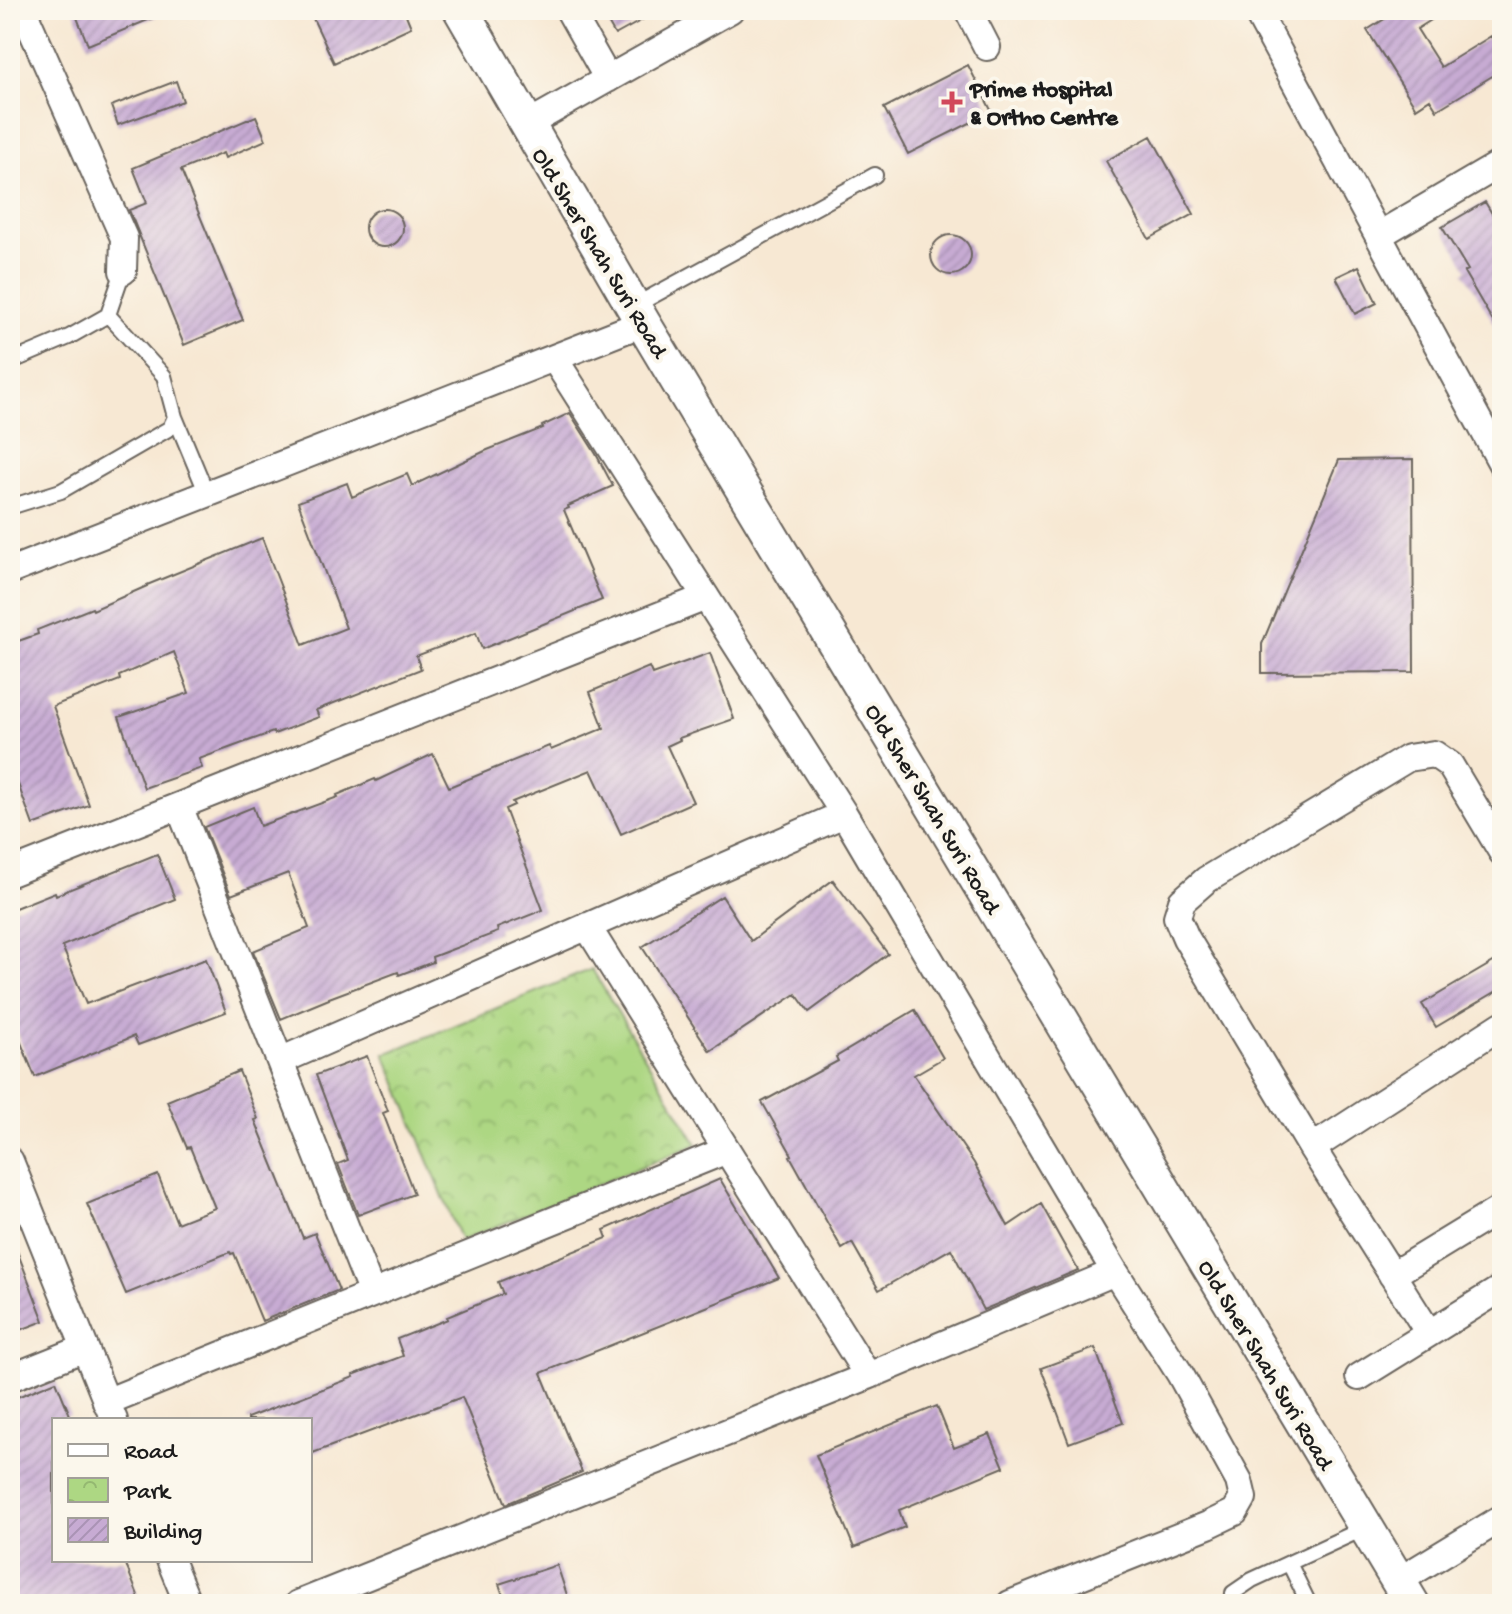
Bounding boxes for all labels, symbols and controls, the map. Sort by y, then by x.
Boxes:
place label: Prime Hospital & Ortho Centre [968,77,1120,134]
marker: Prime Hospital & Ortho Centre [941,91,963,113]
street label: Old Sher Shah Suri Road [524,143,673,366]
street label: Old Sher Shah Suri Road [857,699,1006,922]
street label: Old Sher Shah Suri Road [1190,1255,1339,1478]
legend [52,1418,312,1562]
text: Road [124,1439,178,1468]
text: Park [123,1479,172,1508]
text: Building [123,1519,202,1548]

